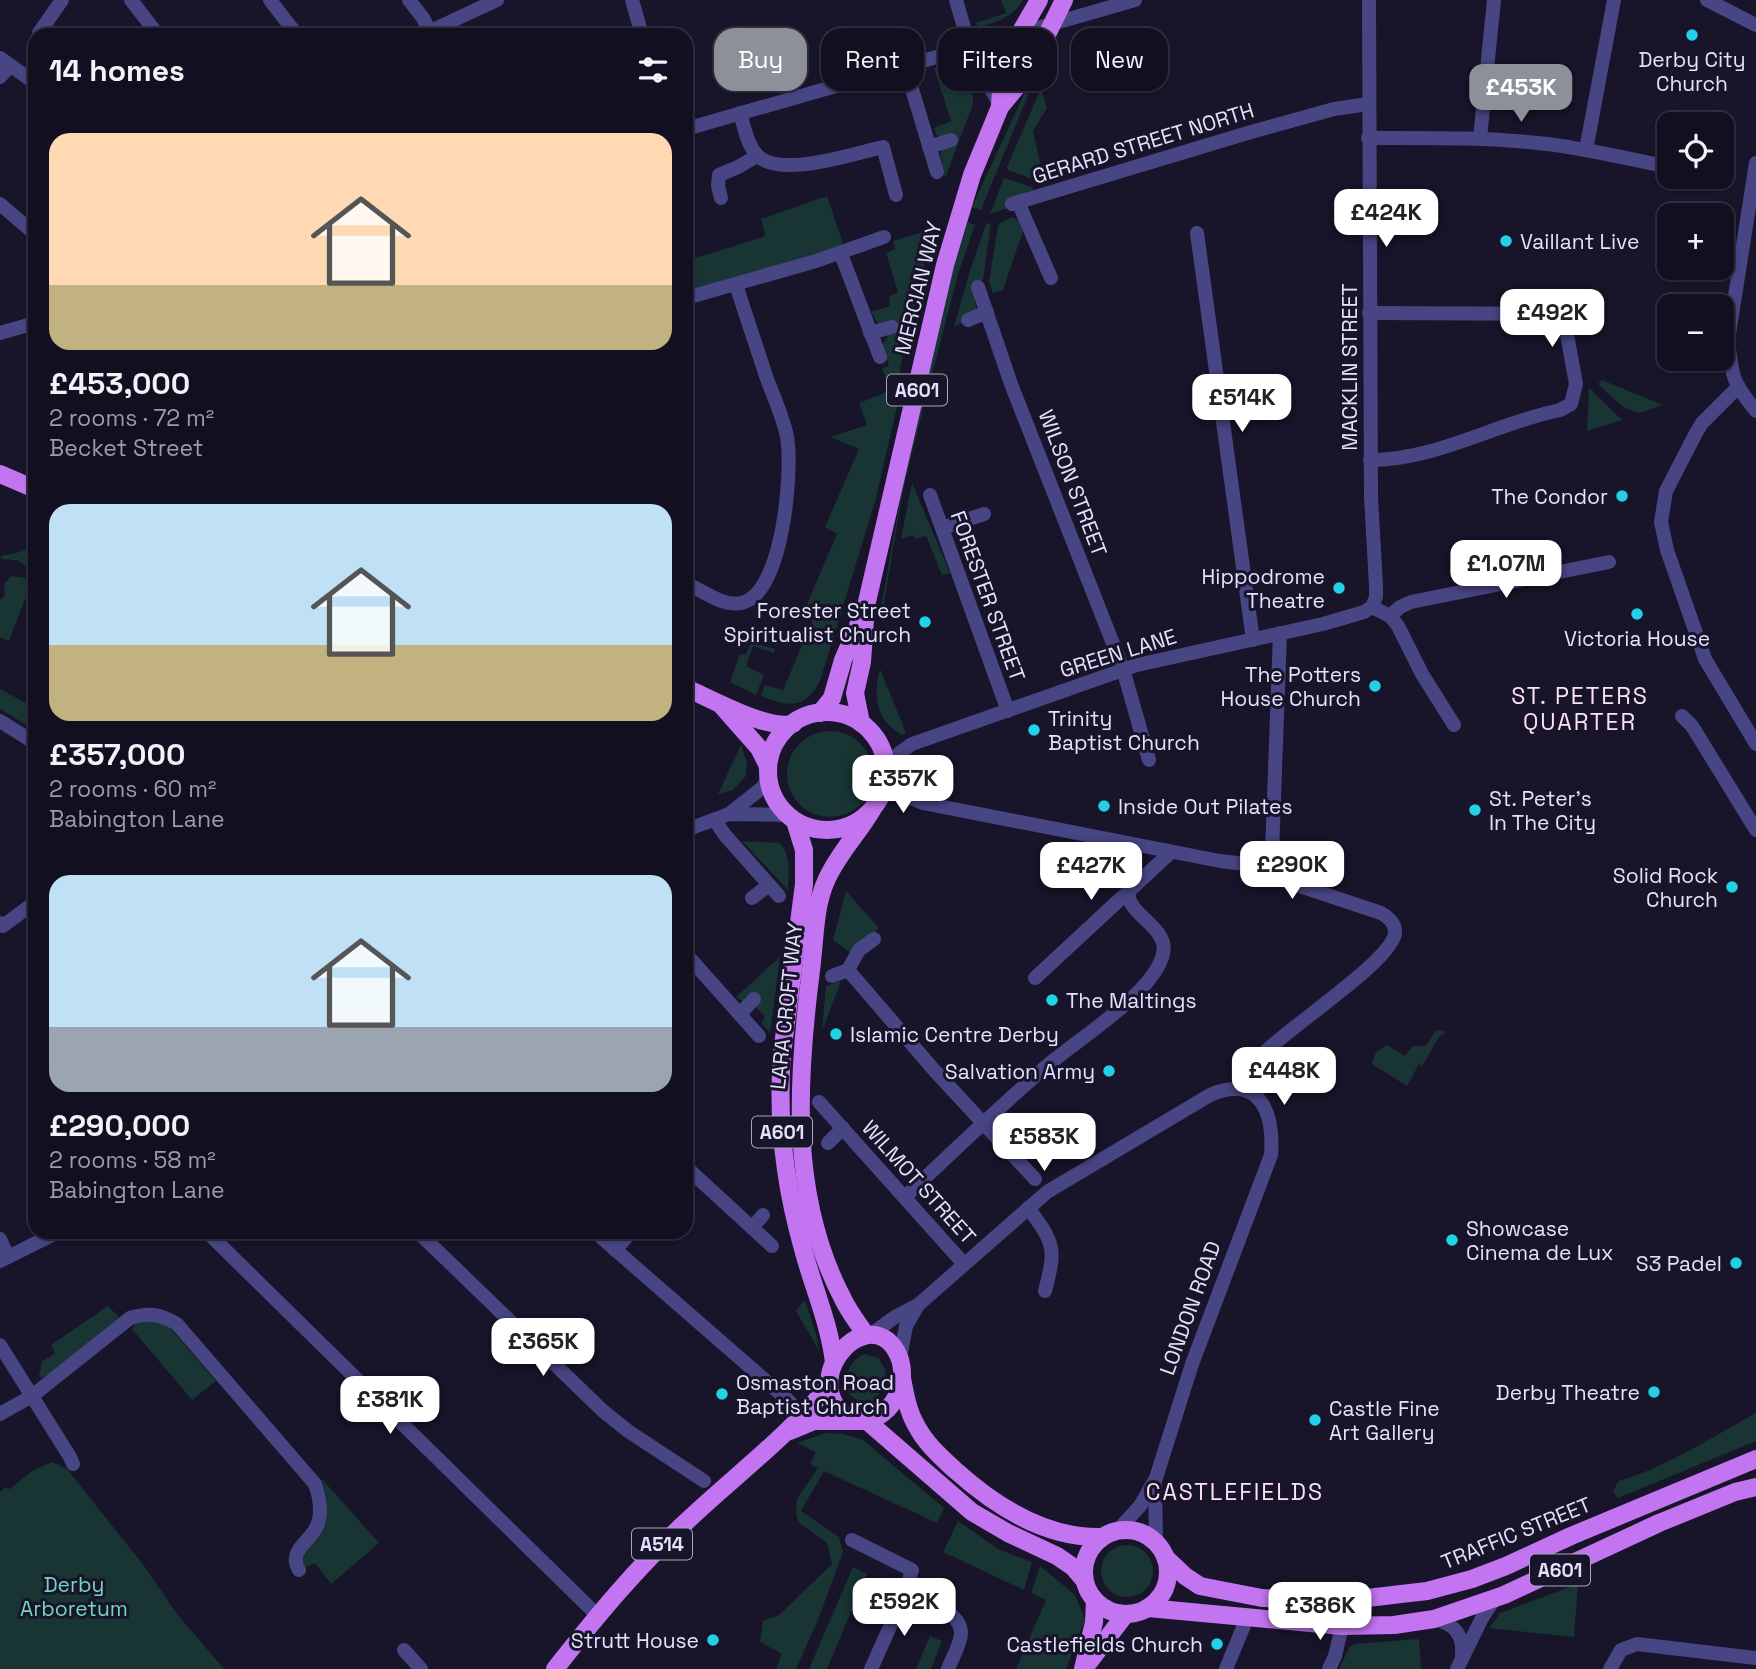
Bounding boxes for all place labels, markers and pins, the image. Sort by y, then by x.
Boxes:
marker: Derby City Church [1684,27,1700,43]
place label: Derby City Church [1638,46,1746,97]
pin: £453K [1472,64,1570,124]
pin: £424K [1337,190,1435,249]
place label: Vaillant Live [1520,228,1639,255]
marker: Vaillant Live [1498,233,1514,249]
pin: £492K [1503,290,1601,349]
pin: £514K [1193,374,1291,434]
place label: The Condor [1491,483,1608,510]
marker: The Condor [1614,488,1630,504]
pin: £1.07M [1449,540,1563,600]
place label: Hippodrome Theatre [1202,563,1325,614]
marker: Hippodrome Theatre [1331,580,1347,596]
place label: Forester Street Spiritualist Church [724,597,911,648]
marker: Victoria House [1629,606,1645,622]
marker: Forester Street Spiritualist Church [917,614,933,630]
place label: Victoria House [1564,625,1710,652]
place label: The Potters House Church [1220,661,1361,712]
marker: The Potters House Church [1367,678,1383,694]
place label: Trinity Baptist Church [1048,705,1200,756]
marker: Trinity Baptist Church [1026,722,1042,738]
pin: £357K [854,756,952,815]
place label: St. Peter's In The City [1489,785,1596,836]
place label: Inside Out Pilates [1118,793,1293,820]
marker: Inside Out Pilates [1096,798,1112,814]
marker: St. Peter's In The City [1467,802,1483,818]
pin: £427K [1042,842,1140,902]
pin: £290K [1243,842,1341,901]
place label: Solid Rock Church [1613,862,1718,913]
marker: Solid Rock Church [1724,879,1740,895]
place label: The Maltings [1066,987,1197,1014]
marker: The Maltings [1044,992,1060,1008]
place label: Islamic Centre Derby [850,1021,1059,1048]
marker: Islamic Centre Derby [828,1026,844,1042]
pin: £448K [1235,1048,1333,1107]
place label: Salvation Army [945,1058,1095,1085]
marker: Salvation Army [1101,1063,1117,1079]
pin: £583K [995,1114,1093,1173]
place label: Showcase Cinema de Lux [1466,1215,1614,1266]
marker: Showcase Cinema de Lux [1444,1232,1460,1248]
place label: S3 Padel [1636,1250,1722,1277]
marker: S3 Padel [1728,1255,1744,1271]
pin: £365K [494,1318,592,1378]
place label: Osmaston Road Baptist Church [736,1369,894,1420]
pin: £381K [341,1376,439,1436]
place label: Derby Theatre [1496,1379,1640,1406]
marker: Derby Theatre [1646,1384,1662,1400]
marker: Osmaston Road Baptist Church [714,1386,730,1402]
place label: Castle Fine Art Gallery [1329,1395,1440,1446]
marker: Castle Fine Art Gallery [1307,1412,1323,1428]
pin: £592K [855,1578,953,1638]
pin: £386K [1271,1582,1369,1642]
place label: Strutt House [571,1627,699,1654]
place label: Castlefields Church [1006,1631,1203,1658]
marker: Strutt House [705,1632,721,1648]
marker: Castlefields Church [1209,1636,1225,1652]

